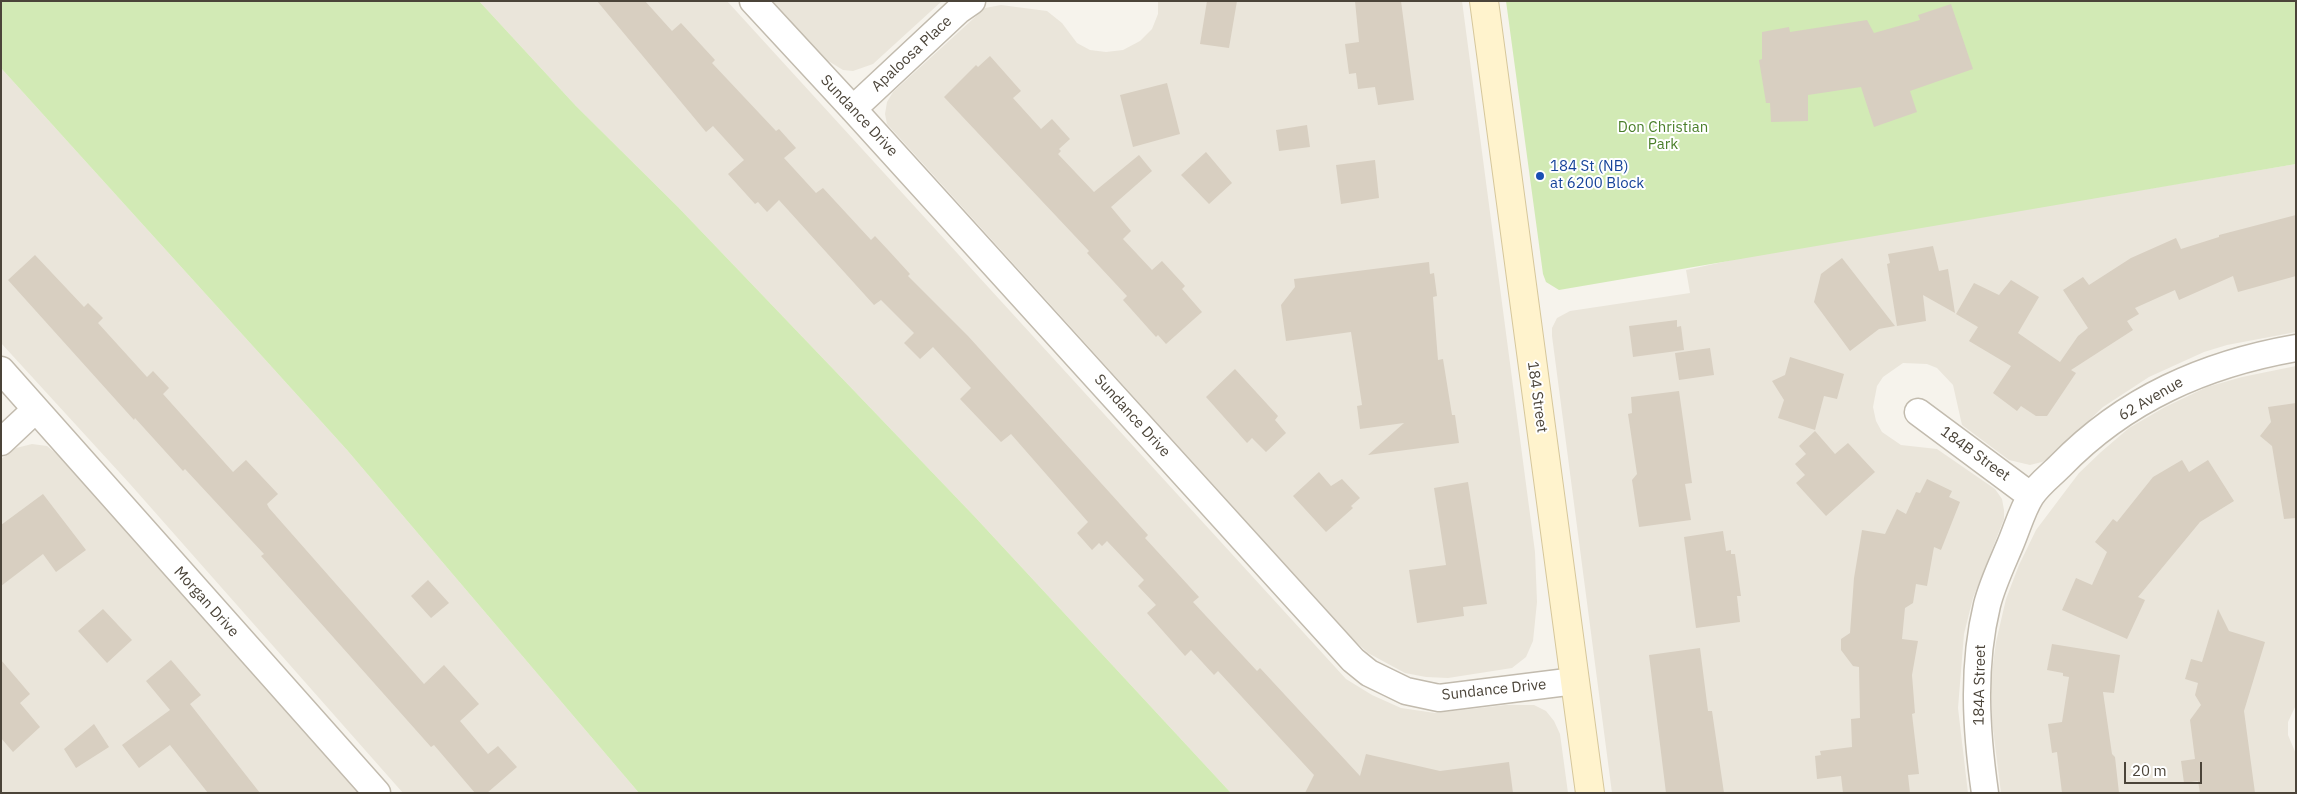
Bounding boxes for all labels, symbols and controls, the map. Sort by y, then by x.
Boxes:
street label: Apaloosa Place [868,12,956,96]
street label: Sundance Drive [817,71,901,161]
park label: Don Christian Park [1618,119,1708,154]
place label: 184 St (NB) at 6200 Block [1550,158,1644,193]
marker: 184 St (NB) at 6200 Block [1534,170,1546,182]
street label: 184 Street [1523,360,1551,434]
street label: Sundance Drive [1090,371,1174,461]
street label: 62 Avenue [2115,373,2187,425]
street label: 184B Street [1937,423,2013,485]
street label: Morgan Drive [170,563,242,641]
street label: 184A Street [1970,644,1990,726]
street label: Sundance Drive [1441,676,1547,704]
scale bar [2127,752,2204,784]
text: 20 m [2132,761,2167,780]

